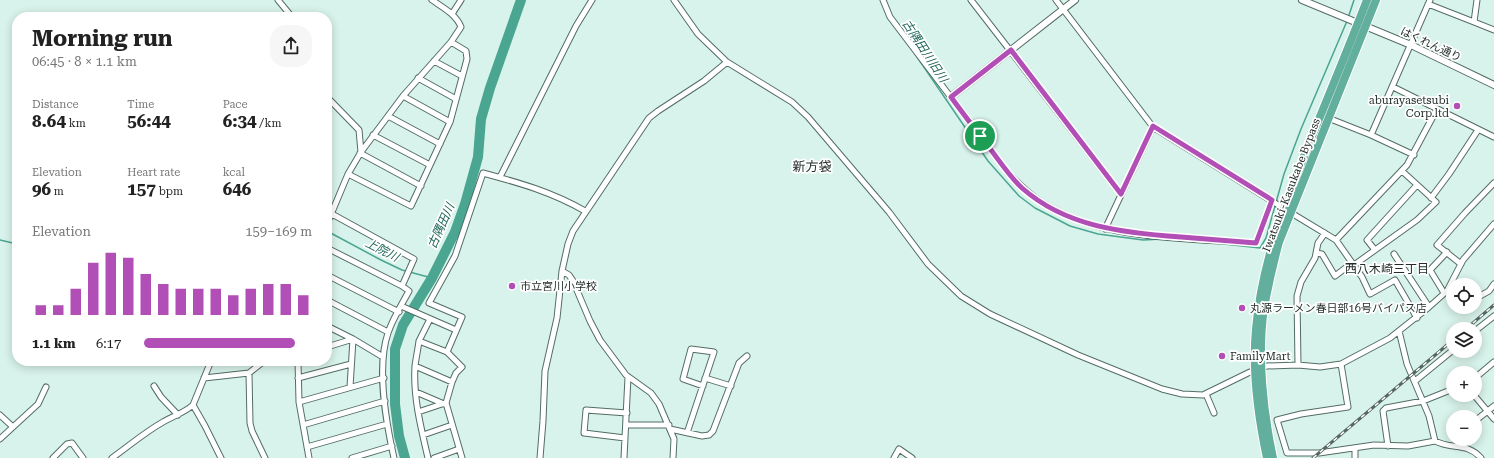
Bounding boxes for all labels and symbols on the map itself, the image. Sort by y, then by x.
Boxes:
water label: 古隅田川旧川 [900,17,952,87]
street label: はくれん通り [1398,25,1463,64]
place label: aburayasetsubi Corp.ltd [1369,94,1449,120]
marker: aburayasetsubi Corp.ltd [1452,101,1462,111]
street label: Iwatsuki-Kasukabe Bypass [1260,117,1323,254]
pin [963,119,997,153]
district label: 新方袋 [792,159,832,174]
water label: 古隅田川 [425,199,458,251]
water label: 上院川 [363,236,403,265]
district label: 西八木崎三丁目 [1345,262,1429,276]
place label: 市立宮川小学校 [520,280,597,293]
marker: 市立宮川小学校 [507,281,517,291]
place label: 丸源ラーメン春日部16号バイパス店 [1250,302,1427,315]
marker: 丸源ラーメン春日部16号バイパス店 [1237,303,1247,313]
place label: FamilyMart [1230,350,1291,363]
marker: FamilyMart [1217,351,1227,361]

